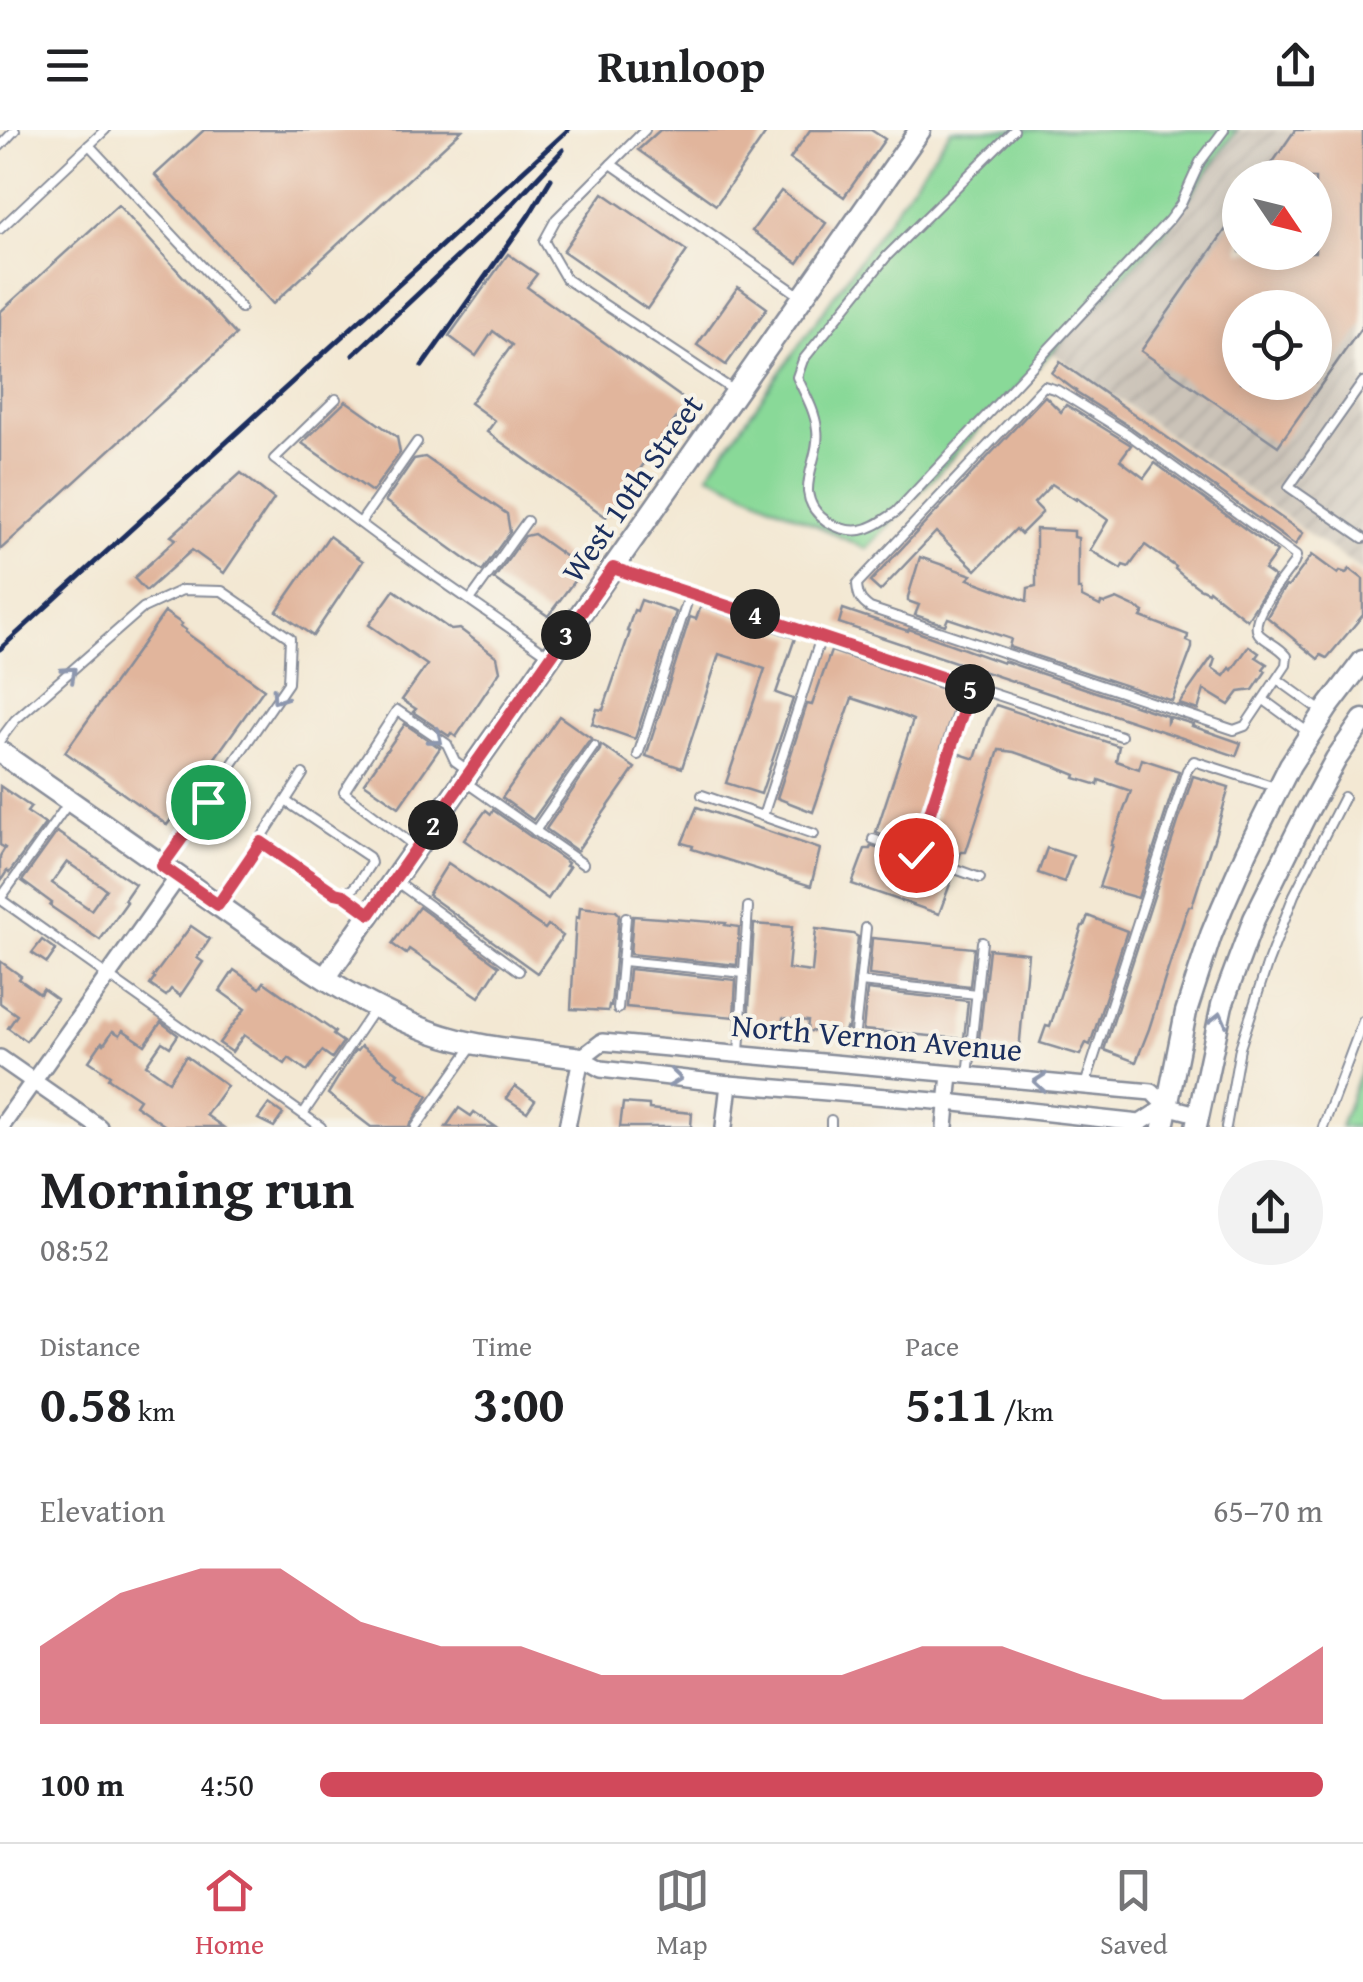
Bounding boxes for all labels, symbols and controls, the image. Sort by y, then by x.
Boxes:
text: Runloop [598,33,765,98]
icon: menu [40,38,95,93]
icon: share [1268,38,1323,93]
north arrow [1222,160,1332,270]
map controls [1222,160,1332,400]
button: locate [1222,290,1332,400]
street label: West 10th Street [550,384,714,592]
pin: 4 [730,589,780,639]
text: 4 [748,593,762,634]
pin: 3 [541,610,591,660]
text: 3 [559,614,573,655]
pin: 5 [945,664,995,714]
one-way arrow [58,667,77,685]
text: 5 [963,668,977,709]
one-way arrow [272,686,290,705]
one-way arrow [424,726,442,744]
pin [166,760,251,845]
icon: arrive [181,775,236,830]
pin: 2 [408,800,458,850]
text: 2 [426,804,440,845]
pin [874,813,959,898]
icon: check [889,828,944,883]
street label: North Vernon Avenue [730,1001,1024,1073]
one-way arrow [1207,1011,1228,1028]
one-way arrow [667,1067,683,1088]
one-way arrow [1032,1071,1048,1093]
text: Morning run [40,1148,354,1228]
button: share [1218,1160,1323,1265]
text: 08:52 [40,1226,109,1273]
text: Distance [40,1325,140,1366]
text: Time [473,1325,532,1366]
text: Pace [905,1325,959,1366]
text: 0.58 [40,1366,132,1439]
text: 3:00 [473,1366,565,1439]
text: 5:11 [905,1366,997,1439]
text: km [132,1390,175,1431]
text: /km [997,1390,1054,1431]
text: Elevation [40,1487,165,1534]
text: 65–70 m [1213,1487,1323,1534]
text: 100 m [40,1761,124,1808]
text: 4:50 [200,1761,254,1808]
tab: Home [195,1863,264,1964]
tab: Map [655,1863,710,1964]
tab: Saved [1100,1863,1168,1964]

